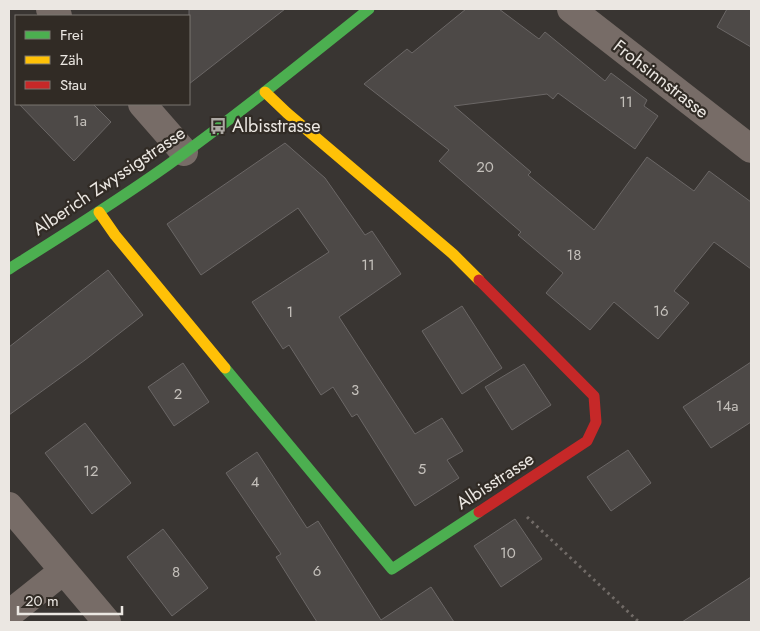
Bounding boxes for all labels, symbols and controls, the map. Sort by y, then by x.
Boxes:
legend [15,15,190,105]
text: Frei [60,24,84,46]
street label: Frohsinnstrasse [608,33,714,125]
text: Zäh [60,49,83,71]
text: Stau [60,74,87,96]
house number: 11 [619,91,633,113]
house number: 1a [73,110,87,132]
place label: Albisstrasse [232,113,320,139]
bus stop icon: Albisstrasse [208,116,228,136]
street label: Alberich Zwyssigstrasse [27,120,191,242]
house number: 20 [476,156,494,178]
house number: 18 [567,244,581,266]
house number: 11 [361,254,375,276]
house number: 16 [653,300,669,322]
house number: 1 [287,301,293,323]
house number: 3 [351,379,359,401]
house number: 2 [174,383,182,405]
house number: 14a [716,395,738,417]
street label: Albisstrasse [451,446,539,516]
house number: 5 [418,458,426,480]
house number: 12 [83,460,99,482]
house number: 4 [251,471,260,493]
house number: 10 [500,542,516,564]
house number: 6 [313,560,321,582]
house number: 8 [172,561,180,583]
scale bar [18,584,121,616]
text: 20 m [25,590,59,612]

